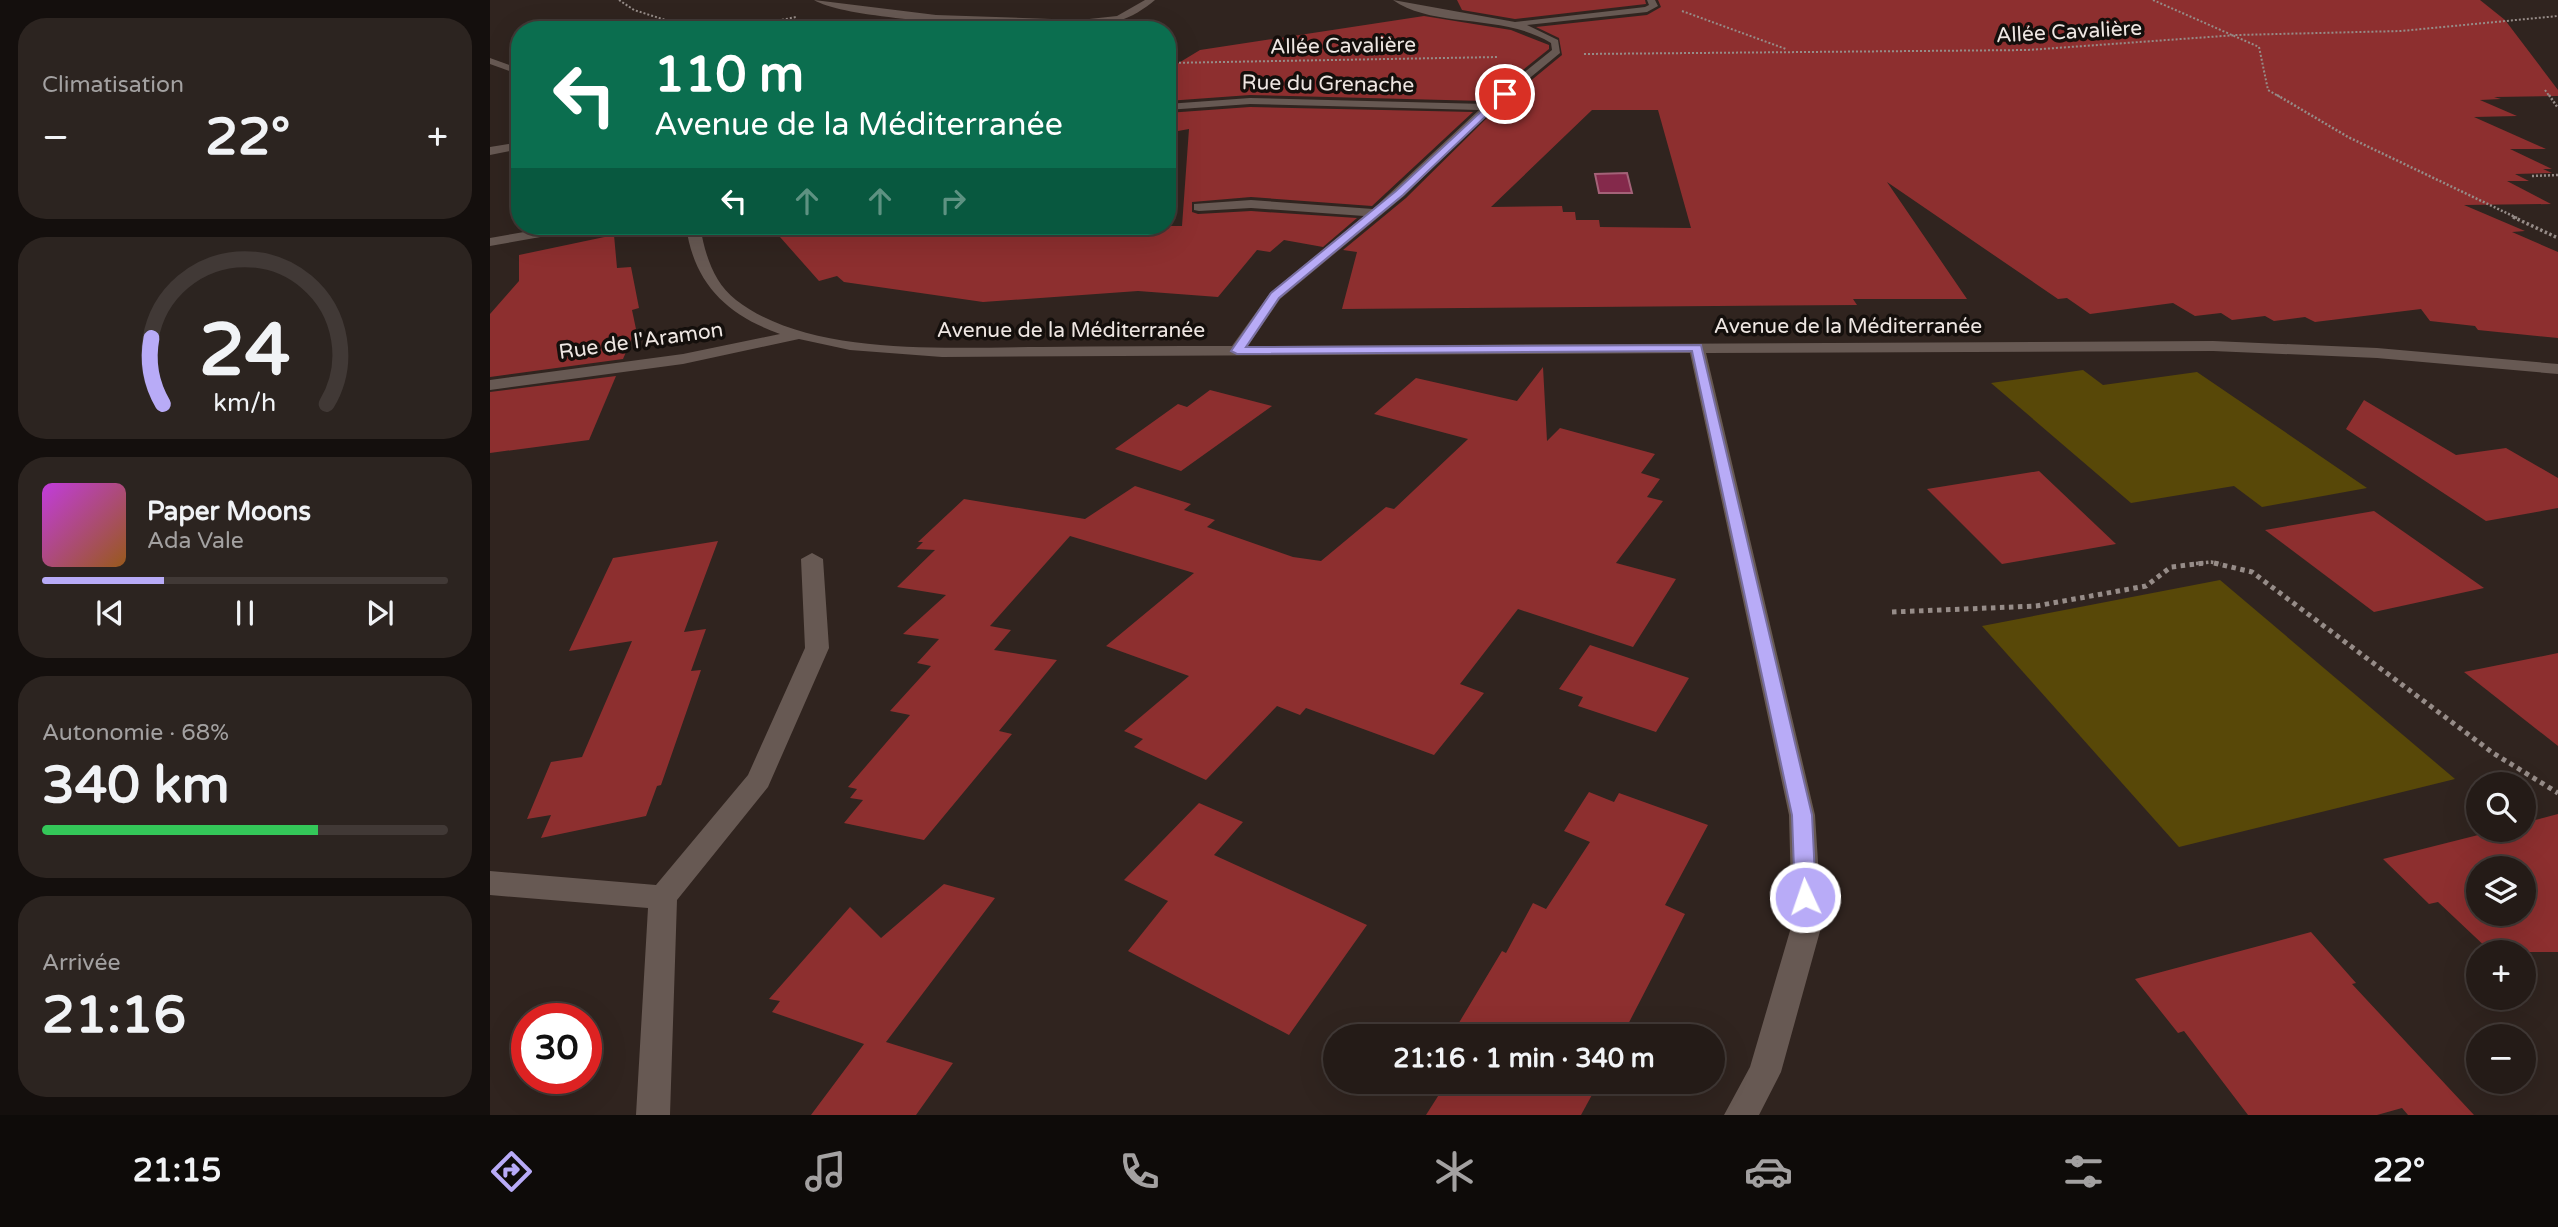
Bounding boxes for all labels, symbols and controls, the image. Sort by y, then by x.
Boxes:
street label: Allée Cavalière [1995,16,2143,48]
street label: Allée Cavalière [1270,32,1416,60]
text: 110 m [654,46,804,105]
icon: left [539,49,630,140]
pin [1475,64,1535,124]
street label: Rue du Grenache [1242,70,1415,98]
text: Climatisation [42,71,184,99]
icon: arrive [1486,75,1524,113]
text: 22° [205,106,290,169]
text: Avenue de la Méditerranée [654,106,1063,144]
text: − [42,115,69,161]
text: + [427,115,448,161]
icon: left [715,182,753,220]
icon: ahead [788,182,826,220]
icon: ahead [861,182,899,220]
icon: right [934,182,972,220]
text: 24 [199,308,291,396]
street label: Avenue de la Méditerranée [1714,314,1982,339]
street label: Rue de l'Aramon [557,317,725,365]
street label: Avenue de la Méditerranée [937,318,1205,343]
text: km/h [214,388,276,418]
text: Paper Moons [147,496,311,527]
text: Ada Vale [147,527,244,555]
icon: previous [91,594,129,632]
icon: pause [226,594,264,632]
icon: next [361,594,399,632]
text: Autonomie · 68% [42,719,229,747]
text: 340 km [42,754,230,817]
map controls [2466,772,2536,1094]
button: search [2466,772,2536,842]
button: layers [2466,856,2536,926]
position arrow [1768,860,1842,934]
button: + [2466,940,2536,1010]
text: Arrivée [42,949,120,977]
text: 21:16 [42,984,186,1047]
speed limit sign: 30 [511,1003,602,1094]
button: − [2466,1024,2536,1094]
text: 21:16 · 1 min · 340 m [1393,1043,1655,1074]
icon: directions [487,1147,536,1196]
icon: music [801,1147,850,1196]
icon: phone [1115,1147,1164,1196]
icon: climate [1430,1147,1479,1196]
icon: car [1744,1147,1793,1196]
icon: filters [2059,1147,2108,1196]
text: 21:15 [133,1152,221,1190]
text: 22° [2373,1152,2425,1190]

